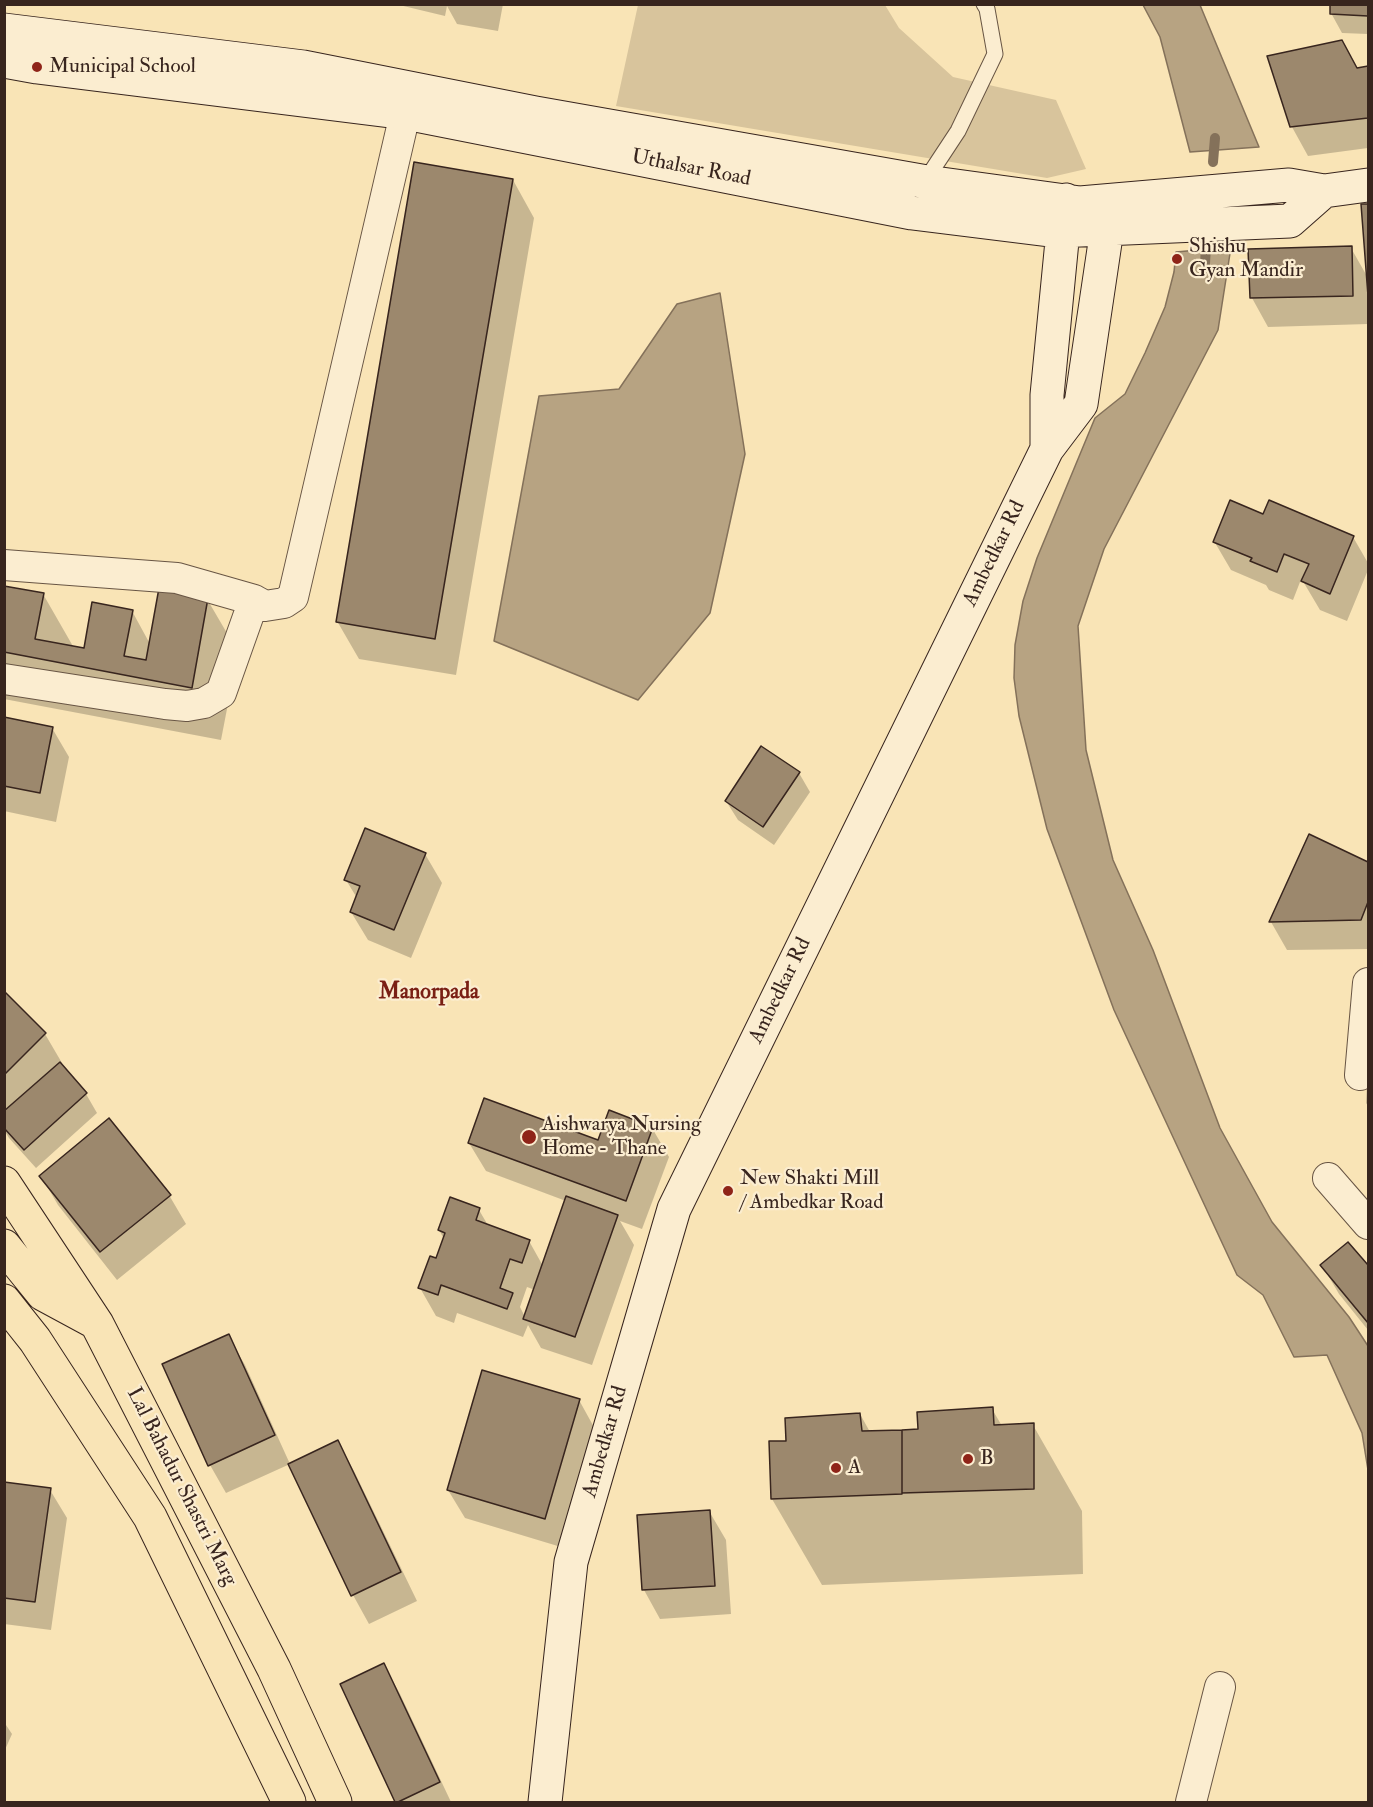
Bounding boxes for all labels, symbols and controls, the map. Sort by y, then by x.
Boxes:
place label: Municipal School [49,54,196,80]
marker: Municipal School [30,60,44,74]
street label: Uthalsar Road [629,145,753,193]
place label: Shishu Gyan Mandir [1189,234,1303,284]
marker: Shishu Gyan Mandir [1170,252,1184,266]
street label: Ambedkar Rd [958,497,1032,611]
street label: Ambedkar Rd [744,934,818,1048]
district label: Manorpada [379,980,479,1006]
place label: Aishwarya Nursing Home - Thane [542,1112,701,1162]
marker: Aishwarya Nursing Home - Thane [520,1128,538,1146]
place label: New Shakti Mill / Ambedkar Road [740,1166,883,1216]
marker: New Shakti Mill / Ambedkar Road [721,1184,735,1198]
street label: Ambedkar Rd [578,1383,634,1501]
street label: Lal Bahadur Shastri Marg [120,1384,242,1590]
place label: B [980,1446,994,1472]
marker: B [961,1452,975,1466]
place label: A [848,1455,861,1481]
marker: A [829,1461,843,1475]

